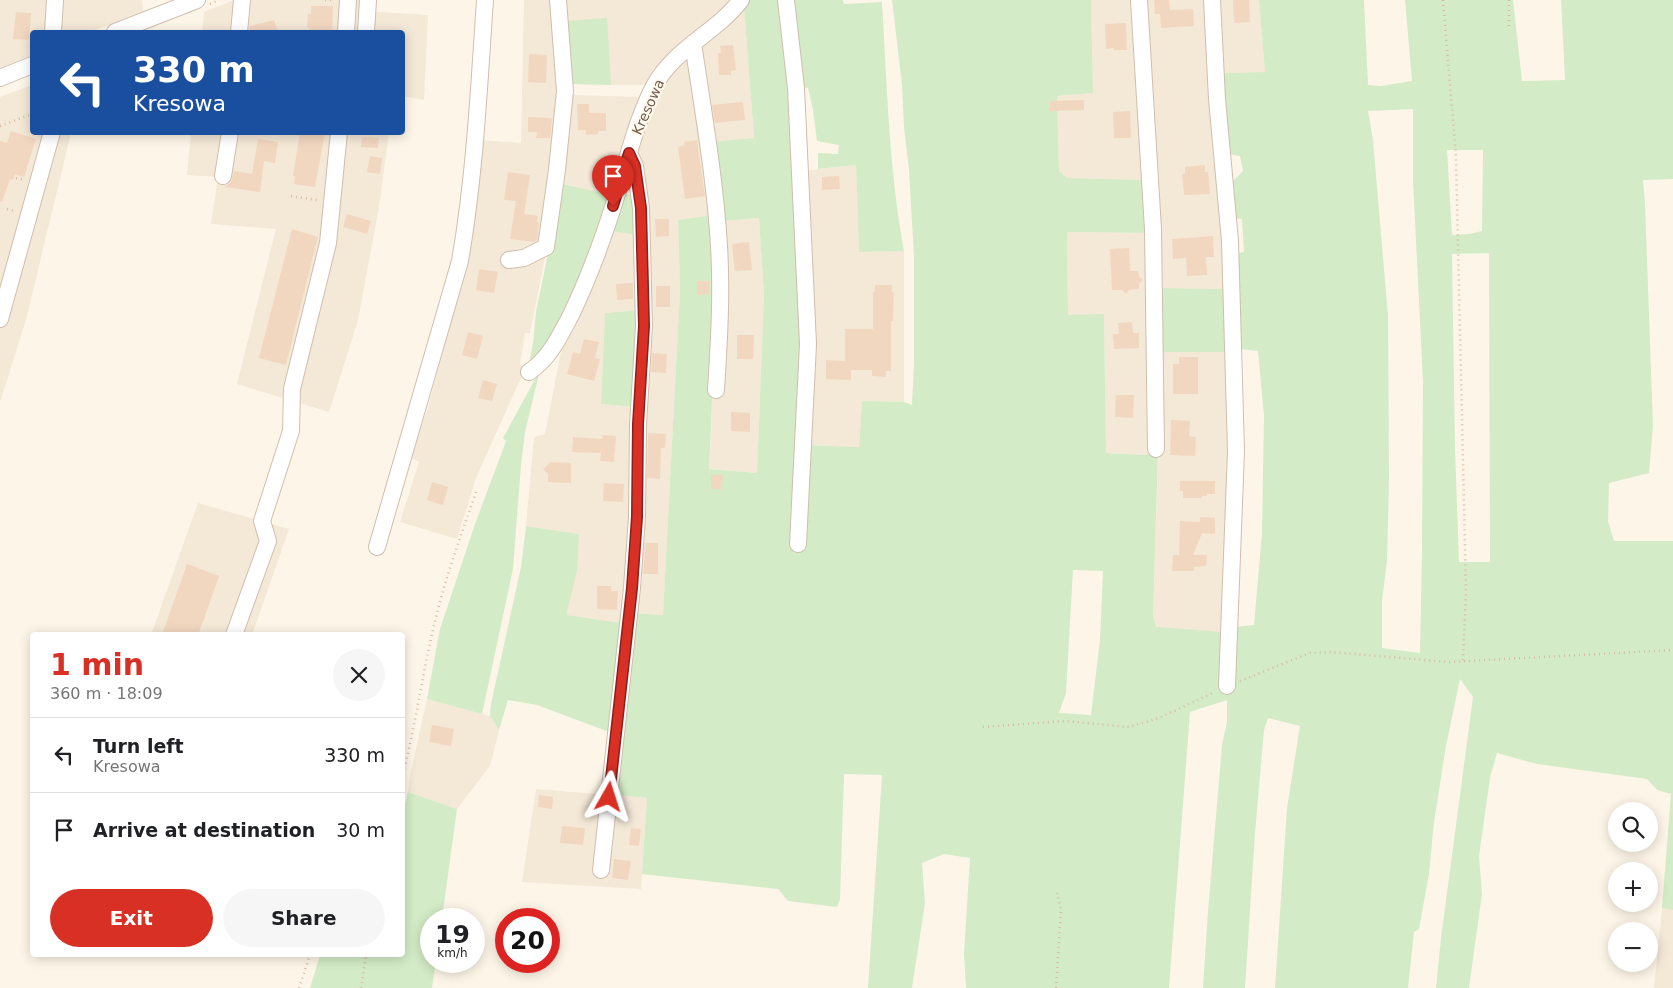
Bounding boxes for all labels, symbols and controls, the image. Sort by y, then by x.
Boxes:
icon: left [50,50,115,115]
text: 330 m [133,50,255,90]
street label: Kresowa [629,77,667,137]
text: Kresowa [133,91,226,116]
pin [592,155,634,206]
icon: arrive [599,162,627,190]
text: 1 min [50,647,144,682]
button: close [333,649,385,701]
text: 360 m · 18:09 [50,684,163,703]
text: Turn left [93,735,184,757]
icon: left [50,741,78,769]
text: 330 m [324,744,385,766]
text: Kresowa [93,757,161,776]
position arrow [582,770,634,822]
map controls [1608,802,1658,972]
button: search [1608,802,1658,852]
icon: arrive [50,816,78,844]
text: Arrive at destination [93,819,315,841]
text: 30 m [336,819,385,841]
button: + [1608,862,1658,912]
button: Exit [50,889,213,947]
button: Share [223,889,385,947]
speed limit sign: 20 [495,908,560,973]
text: 19 [435,920,470,949]
button: − [1608,922,1658,972]
text: km/h [437,946,468,960]

